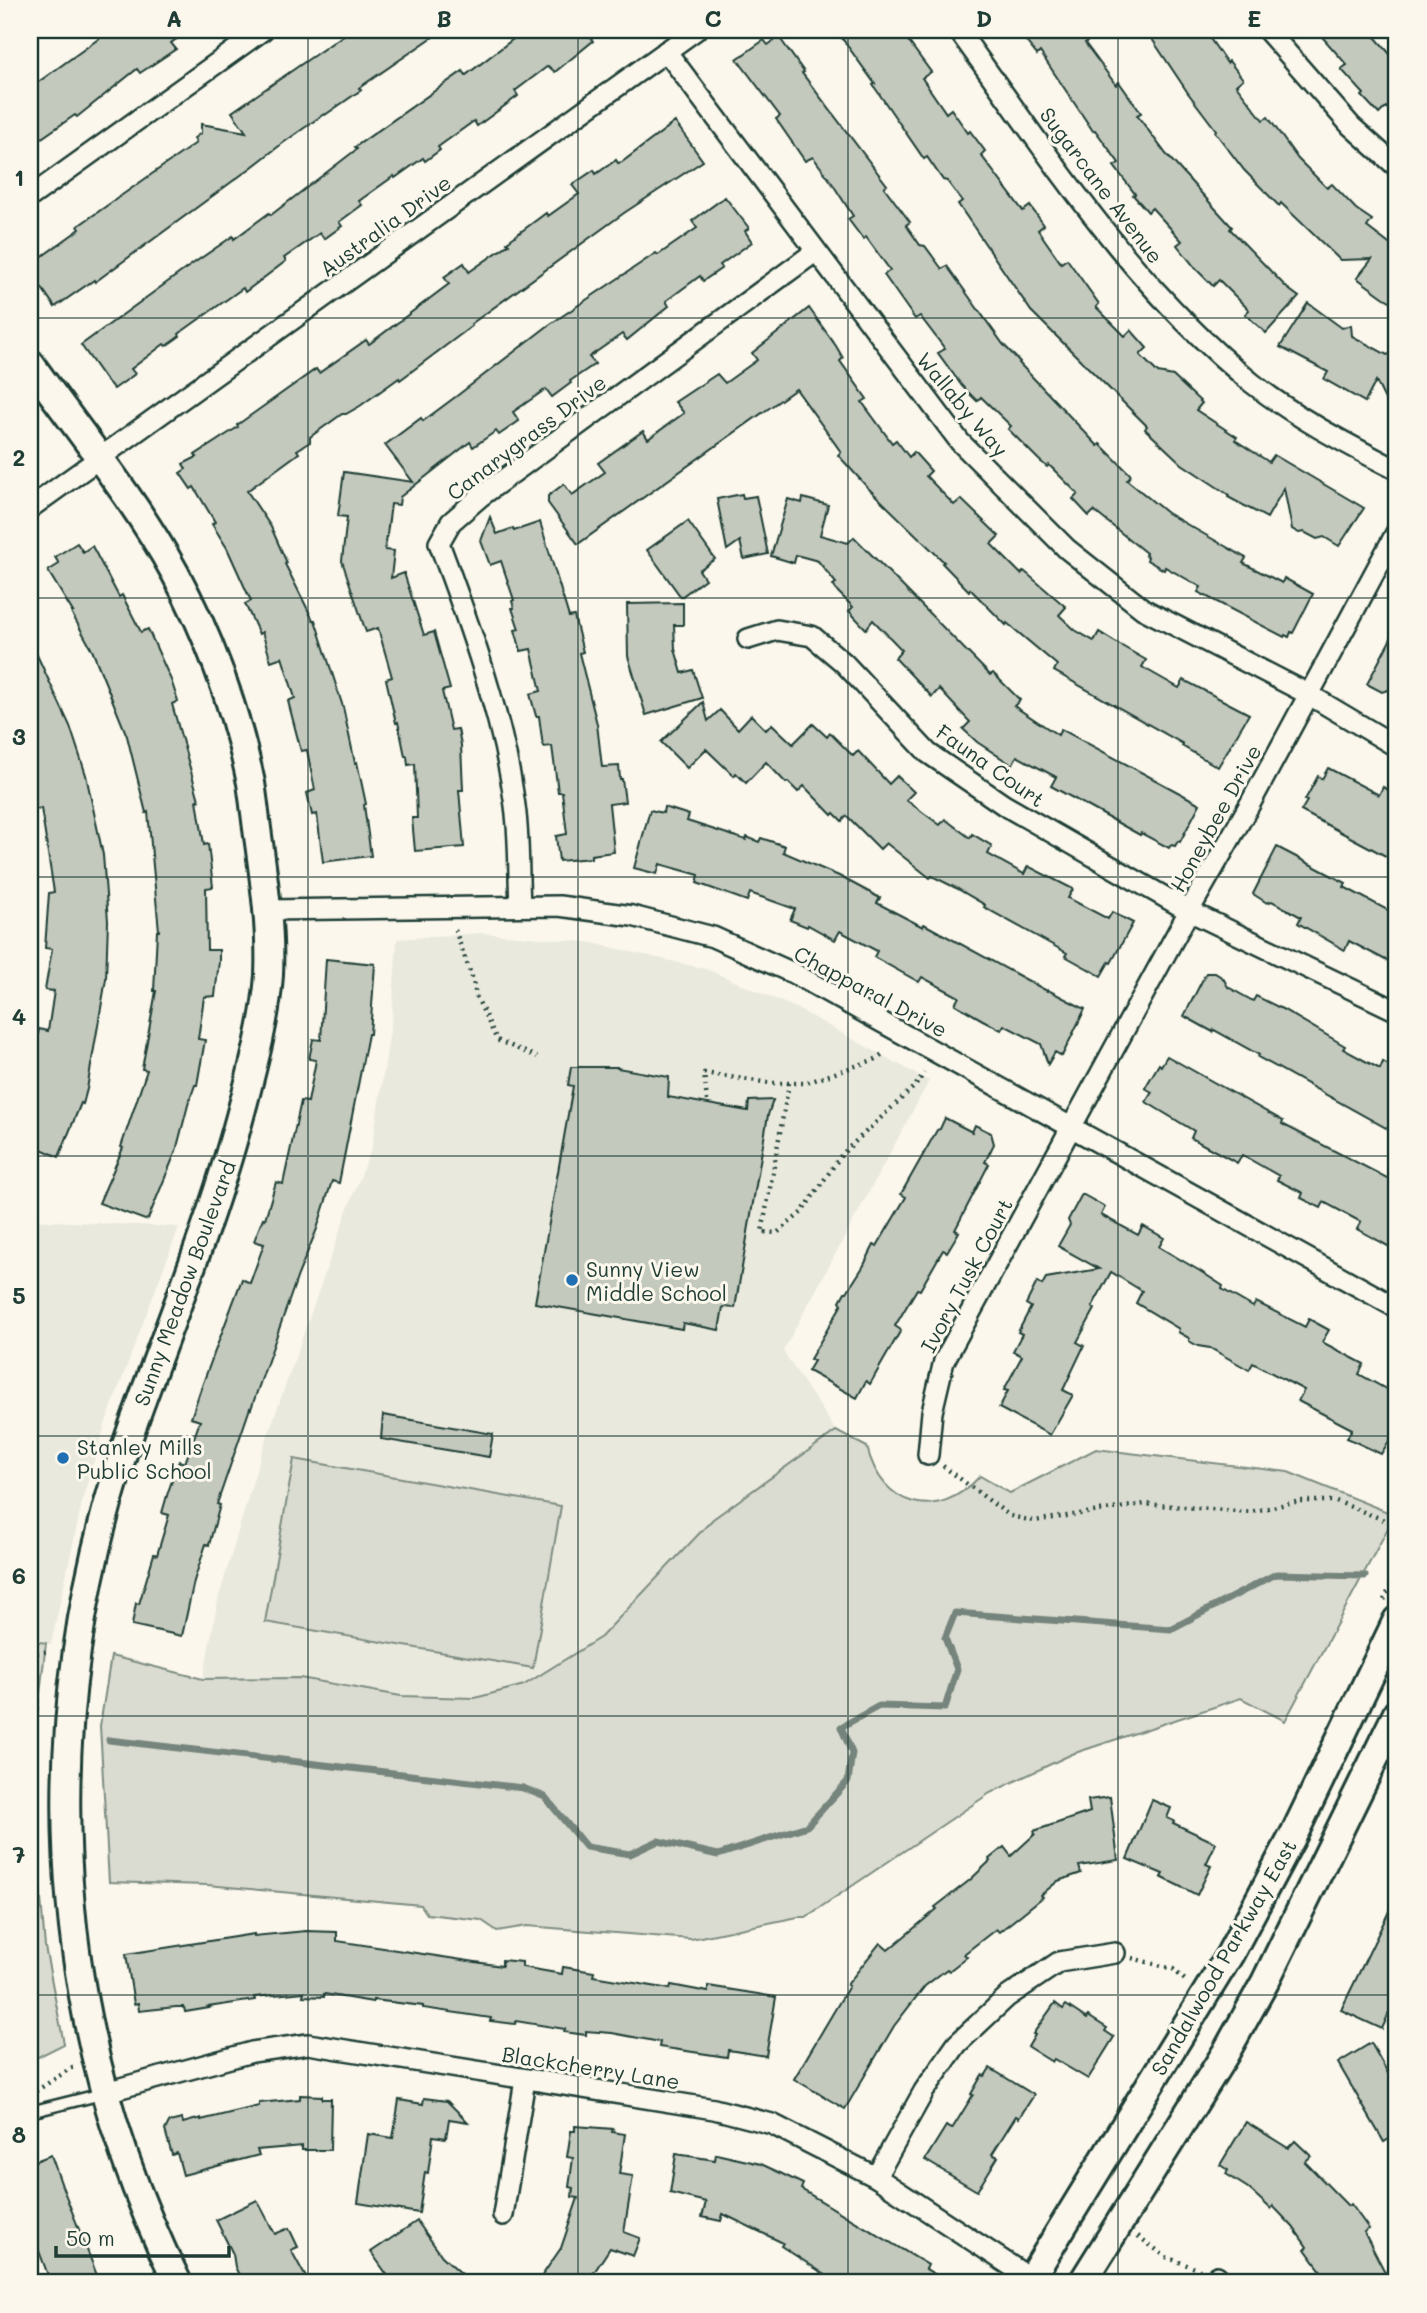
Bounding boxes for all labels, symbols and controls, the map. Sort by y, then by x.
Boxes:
text: A [166,3,182,33]
text: B [436,3,452,33]
text: C [704,3,722,33]
text: D [976,3,992,33]
text: E [1247,3,1261,33]
street label: Sugarcane Avenue [1034,102,1170,268]
text: 1 [14,162,24,192]
street label: Australia Drive [314,168,456,282]
street label: Wallaby Way [911,346,1015,462]
street label: Canarygrass Drive [441,368,611,506]
text: 2 [13,442,25,472]
street label: Fauna Court [931,718,1051,812]
text: 3 [12,721,26,751]
street label: Honeybee Drive [1163,739,1267,897]
street label: Chapparal Drive [790,939,952,1043]
text: 4 [12,1001,26,1031]
street label: Sunny Meadow Boulevard [127,1157,241,1409]
street label: Ivory Tusk Court [914,1193,1018,1357]
place label: Sunny View Middle School [586,1255,727,1306]
marker: Sunny View Middle School [564,1272,580,1288]
text: 5 [12,1280,26,1310]
place label: Stanley Mills Public School [77,1433,212,1484]
marker: Stanley Mills Public School [55,1450,71,1466]
text: 6 [12,1560,26,1590]
street label: Sandalwood Parkway East [1144,1834,1302,2080]
text: 7 [13,1839,26,1869]
street label: Blackcherry Lane [500,2040,682,2094]
text: 8 [12,2119,26,2149]
scale bar [56,2215,229,2259]
text: 50 m [66,2224,115,2251]

